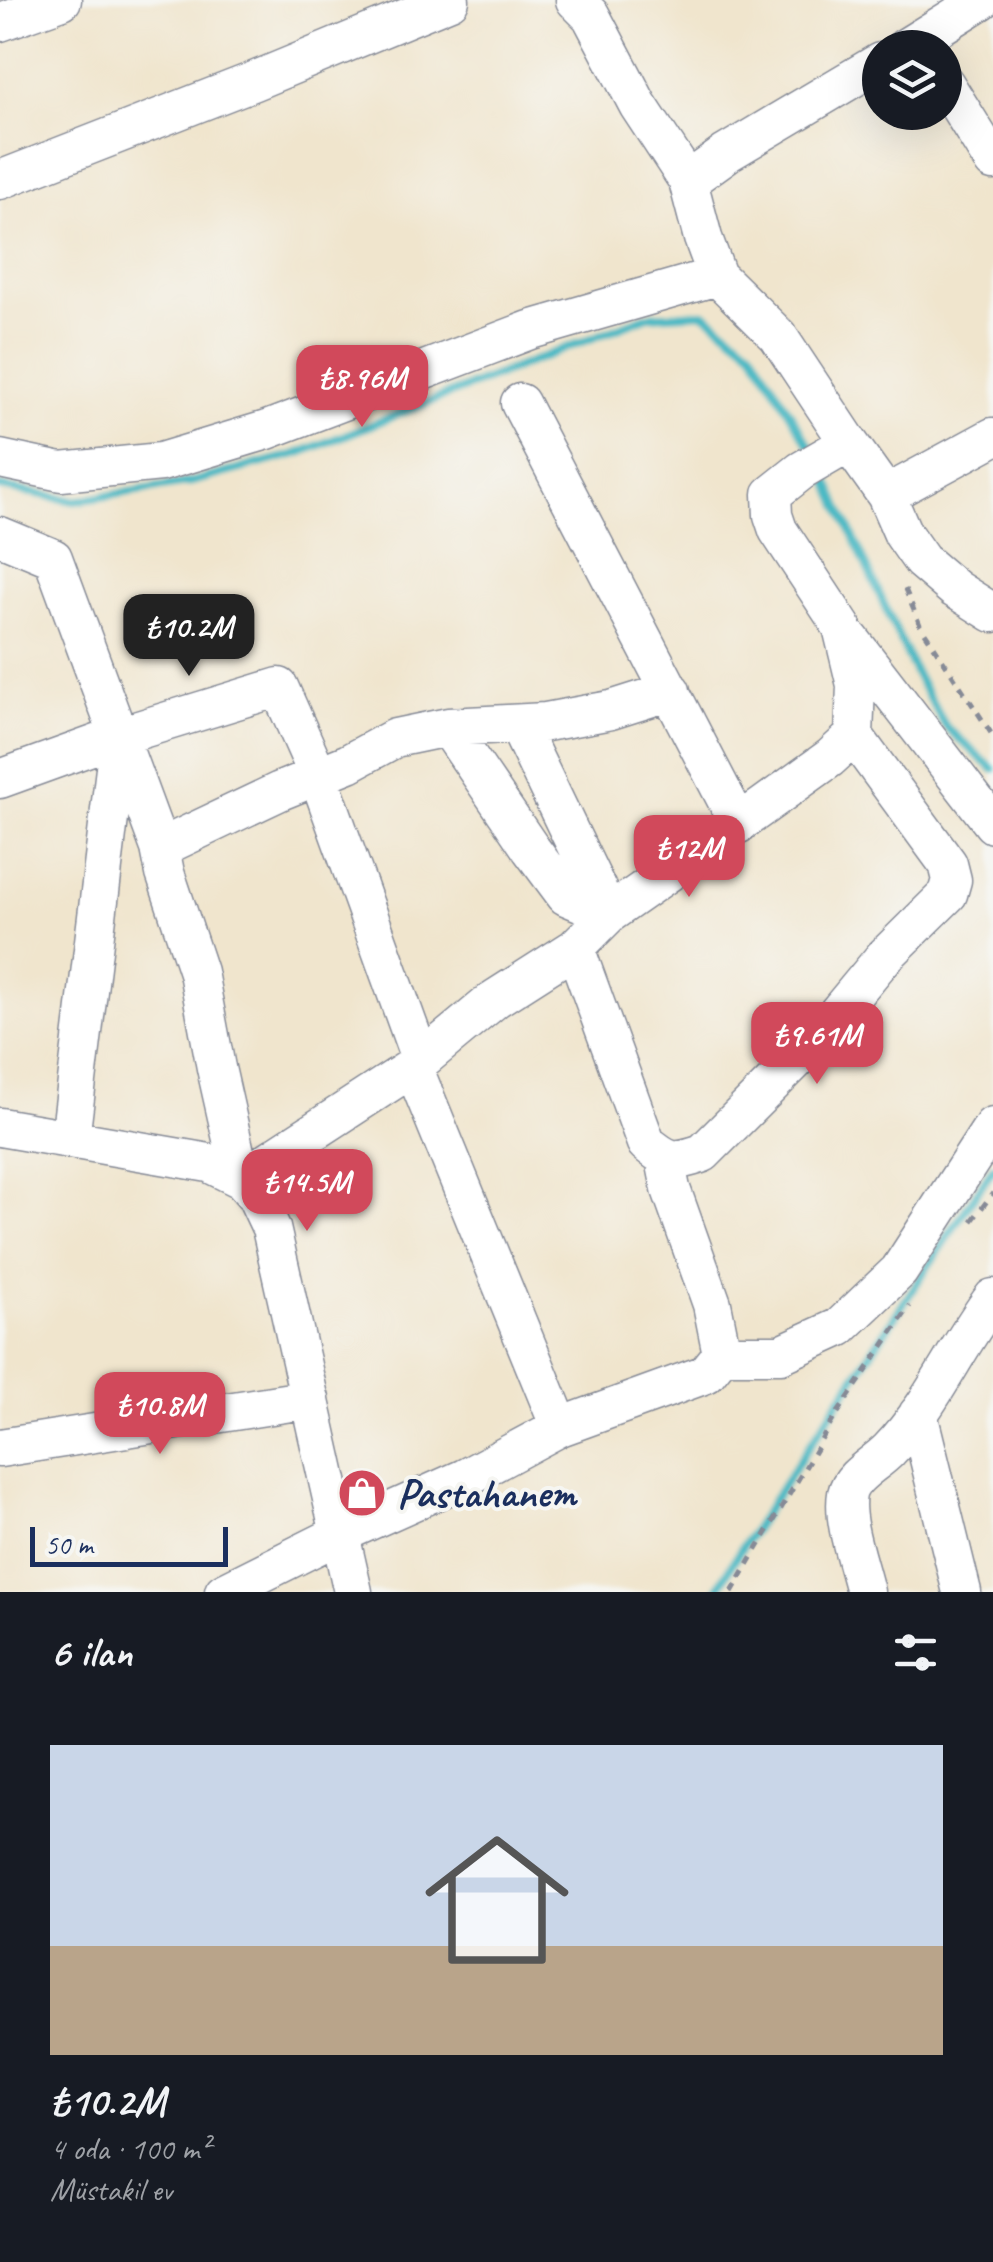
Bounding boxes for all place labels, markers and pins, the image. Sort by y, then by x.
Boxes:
pin: ₺8.96M [281,345,443,430]
pin: ₺10.2M [108,594,270,679]
pin: ₺12M [630,815,748,900]
pin: ₺9.61M [736,1002,898,1087]
pin: ₺14.5M [226,1149,388,1234]
pin: ₺10.8M [79,1372,241,1457]
shop icon: Pastahanem [336,1467,388,1519]
place label: Pastahanem [397,1467,578,1520]

